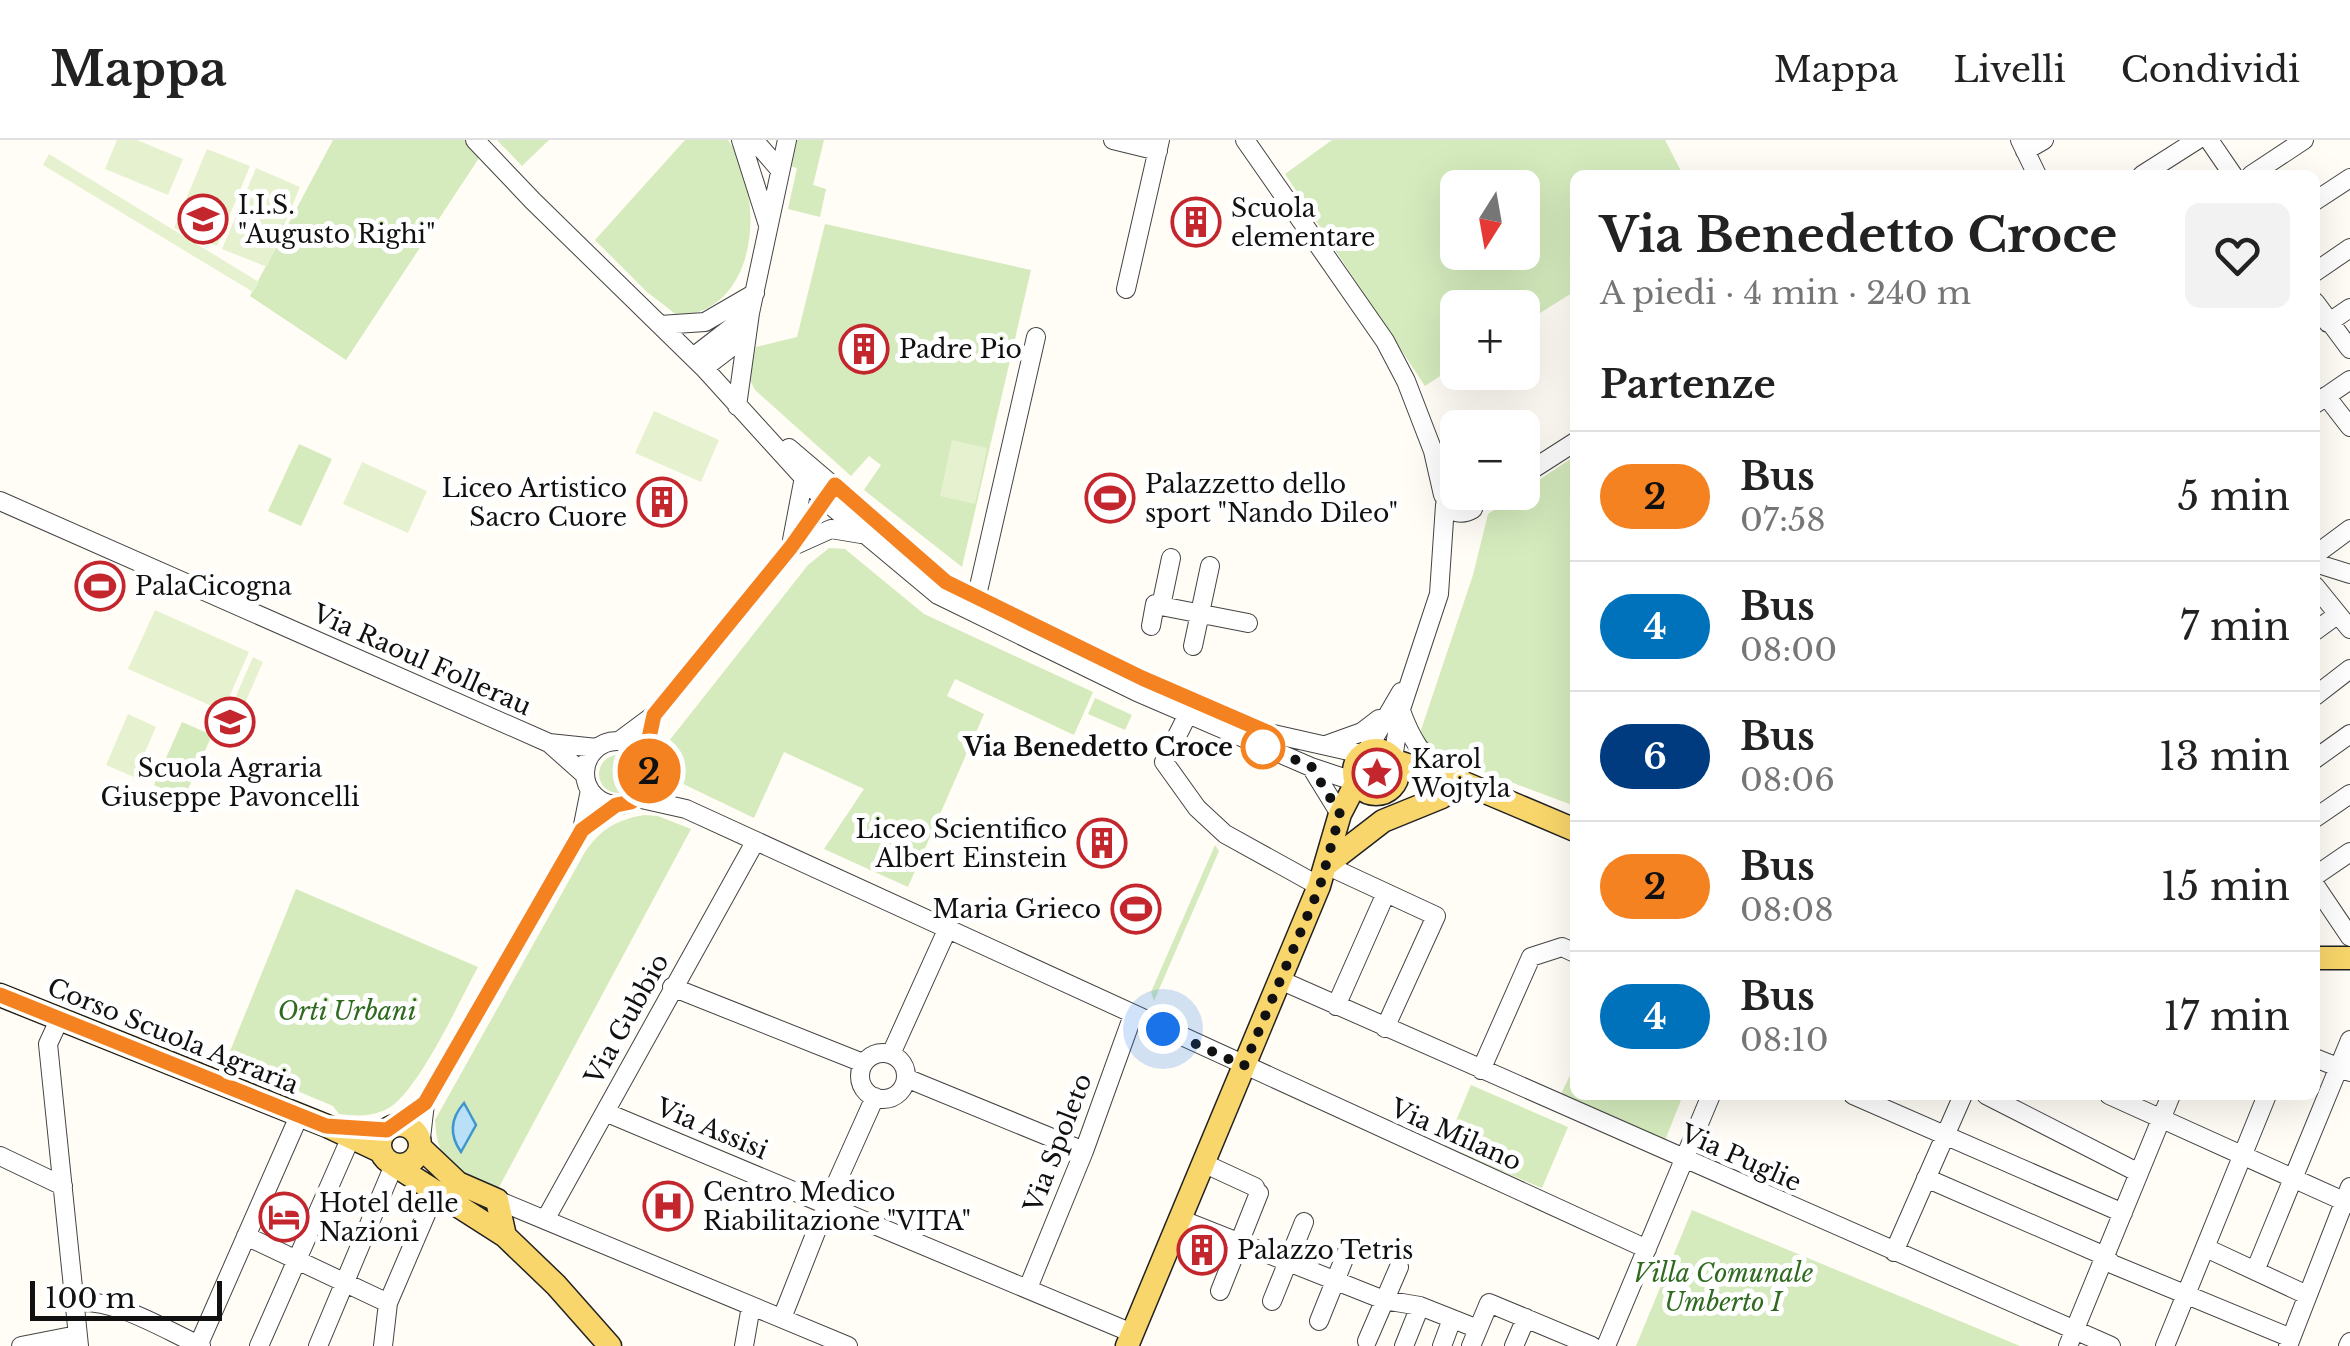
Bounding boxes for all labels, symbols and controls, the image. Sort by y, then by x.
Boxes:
text: Mappa [50,39,227,99]
text: Mappa [1774,48,1898,91]
text: Livelli [1953,48,2066,91]
text: Condividi [2121,48,2300,91]
north arrow [1440,170,1540,270]
map controls [1440,170,1540,510]
place label: I.I.S. "Augusto Righi" [238,190,435,250]
school or university icon: I.I.S. "Augusto Righi" [177,193,229,245]
place label: Scuola elementare [1231,193,1375,253]
building icon: Scuola elementare [1170,196,1222,248]
button: heart [2185,203,2290,308]
text: Via Benedetto Croce [1600,205,2117,265]
text: A piedi · 4 min · 240 m [1600,273,1971,313]
button: + [1440,290,1540,390]
building icon: Padre Pio [838,323,890,375]
place label: Padre Pio [899,334,1022,365]
text: Partenze [1600,361,1776,408]
button: − [1440,410,1540,510]
text: Bus [1740,453,1815,500]
place label: Palazzetto dello sport "Nando Dileo" [1145,469,1398,529]
sports icon: Palazzetto dello sport "Nando Dileo" [1084,472,1136,524]
place label: Liceo Artistico Sacro Cuore [442,473,627,533]
text: 5 min [2178,473,2290,520]
text: 2 [1644,475,1666,518]
building icon: Liceo Artistico Sacro Cuore [636,476,688,528]
text: 07:58 [1740,500,1826,540]
sports icon: PalaCicogna [74,560,126,612]
place label: PalaCicogna [135,571,292,602]
text: Bus [1740,583,1815,630]
street label: Via Raoul Follerau [307,597,536,722]
text: 7 min [2180,603,2290,650]
text: 4 [1643,605,1667,648]
text: 08:00 [1740,630,1837,670]
school or university icon: Scuola Agraria Giuseppe Pavoncelli [204,696,256,748]
text: Bus [1740,713,1815,760]
marker: Via Benedetto Croce [1242,726,1284,768]
place label: Via Benedetto Croce [963,732,1233,763]
text: 13 min [2159,733,2290,780]
text: 6 [1643,735,1667,778]
line badge: 2 [616,738,682,804]
place label: Karol Wojtyla [1411,744,1511,804]
place icon: Karol Wojtyla [1351,747,1403,799]
text: 2 [638,750,660,793]
place label: Scuola Agraria Giuseppe Pavoncelli [100,753,360,813]
text: 08:06 [1740,760,1835,800]
place label: Liceo Scientifico Albert Einstein [855,814,1067,874]
building icon: Liceo Scientifico Albert Einstein [1076,817,1128,869]
text: Bus [1740,843,1815,890]
text: 15 min [2161,863,2290,910]
text: 2 [1644,865,1666,908]
sports icon: Maria Grieco [1110,883,1162,935]
text: 08:08 [1740,890,1834,930]
place label: Maria Grieco [932,894,1101,925]
street label: Via Gubbio [578,948,676,1091]
street label: Corso Scuola Agraria [43,971,303,1101]
text: Bus [1740,973,1815,1020]
text: 17 min [2163,993,2290,1040]
text: 4 [1643,995,1667,1038]
park label: Orti Urbani [278,996,417,1027]
your location [1138,1004,1188,1054]
text: 08:10 [1740,1020,1828,1060]
street label: Via Spoleto [1017,1069,1099,1218]
street label: Via Assisi [651,1091,773,1167]
street label: Via Milano [1385,1092,1526,1178]
street label: Via Puglie [1675,1117,1806,1198]
place label: Centro Medico Riabilitazione "VITA" [703,1177,971,1237]
hospital icon: Centro Medico Riabilitazione "VITA" [642,1180,694,1232]
place label: Hotel delle Nazioni [319,1188,459,1248]
hotel icon: Hotel delle Nazioni [258,1191,310,1243]
building icon: Palazzo Tetris [1176,1224,1228,1276]
place label: Palazzo Tetris [1237,1235,1413,1266]
park label: Villa Comunale Umberto I [1633,1258,1814,1318]
scale bar [30,1276,222,1320]
text: 100 m [45,1281,136,1316]

